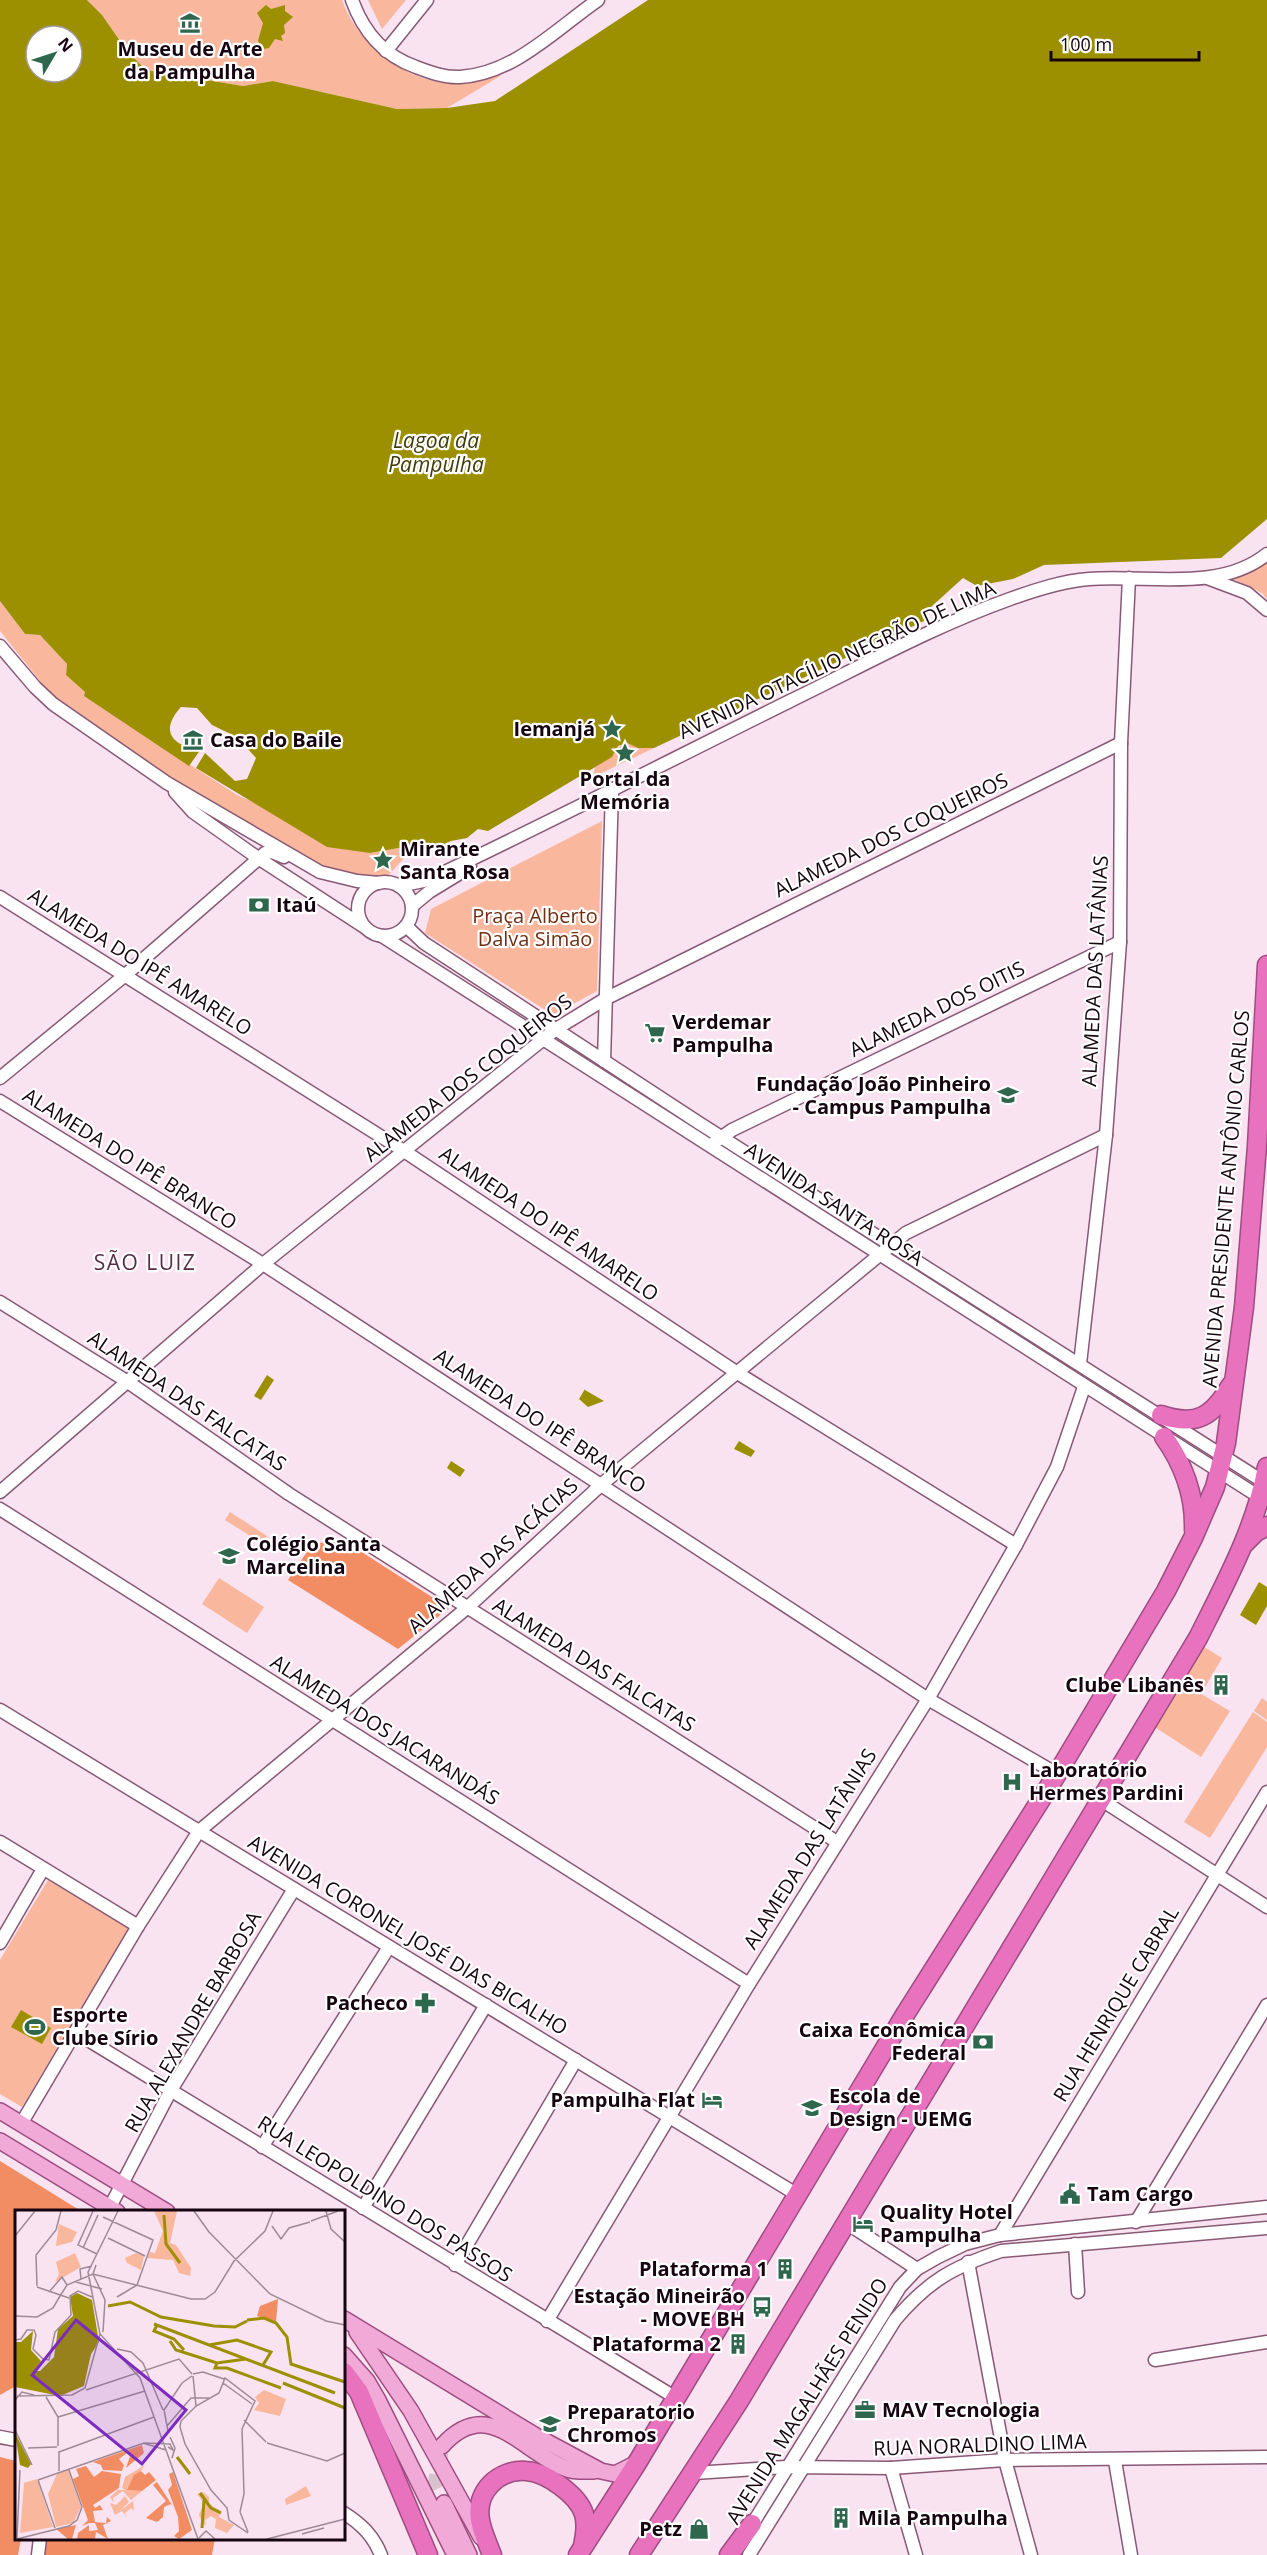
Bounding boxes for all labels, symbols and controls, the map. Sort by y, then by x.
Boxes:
museum icon: Museu de Arte da Pampulha [178,11,202,35]
north arrow [24,24,84,84]
scale bar [1051,24,1200,62]
text: 100 m [1060,32,1112,56]
text: N [53,33,78,57]
place label: Museu de Arte da Pampulha [117,35,263,85]
water label: Lagoa da Pampulha [388,426,484,478]
street label: AVENIDA OTACÍLIO NEGRÃO DE LIMA [674,574,1000,745]
place label: Iemanjá [514,715,595,742]
place icon: Iemanjá [600,717,624,741]
place label: Casa do Baile [210,726,342,753]
museum icon: Casa do Baile [181,728,205,752]
place icon: Portal da Memória [613,741,637,765]
place label: Portal da Memória [580,765,670,815]
street label: ALAMEDA DOS COQUEIROS [769,766,1012,903]
place label: Mirante Santa Rosa [400,835,510,885]
place icon: Mirante Santa Rosa [371,848,395,872]
street label: ALAMEDA DAS LATÂNIAS [1075,855,1114,1087]
street label: ALAMEDA DO IPÊ AMARELO [23,881,257,1042]
place label: Itaú [276,891,317,918]
bank icon: Itaú [247,893,271,917]
park label: Praça Alberto Dalva Simão [472,902,598,952]
street label: ALAMEDA DOS OITIS [845,954,1029,1063]
street label: ALAMEDA DOS COQUEIROS [358,988,577,1167]
place label: Verdemar Pampulha [672,1008,773,1058]
street label: AVENIDA PRESIDENTE ANTÔNIO CARLOS [1196,1009,1255,1389]
supermarket icon: Verdemar Pampulha [643,1021,667,1045]
place label: Fundação João Pinheiro - Campus Pampulha [756,1070,991,1120]
street label: ALAMEDA DO IPÊ BRANCO [18,1082,242,1236]
school or university icon: Fundação João Pinheiro - Campus Pampulha [996,1083,1020,1107]
street label: AVENIDA SANTA ROSA [740,1136,929,1272]
street label: ALAMEDA DO IPÊ AMARELO [434,1140,664,1307]
district label: SÃO LUIZ [94,1248,196,1276]
street label: ALAMEDA DAS FALCATAS [83,1324,292,1477]
street label: ALAMEDA DO IPÊ BRANCO [429,1342,651,1499]
street label: ALAMEDA DAS ACÁCIAS [402,1472,584,1639]
place label: Colégio Santa Marcelina [246,1530,381,1580]
school or university icon: Colégio Santa Marcelina [217,1544,241,1568]
street label: ALAMEDA DAS FALCATAS [488,1591,701,1738]
street label: ALAMEDA DOS JACARANDÁS [266,1648,505,1811]
place label: Clube Libanês [1065,1671,1204,1698]
building icon: Clube Libanês [1209,1673,1233,1697]
street label: ALAMEDA DAS LATÂNIAS [737,1743,882,1954]
place label: Laboratório Hermes Pardini [1029,1756,1184,1806]
hospital icon: Laboratório Hermes Pardini [1000,1770,1024,1794]
street label: AVENIDA CORONEL JOSÉ DIAS BICALHO [244,1828,573,2041]
street label: RUA HENRIQUE CABRAL [1046,1901,1185,2107]
street label: RUA ALEXANDRE BARBOSA [118,1906,267,2137]
place label: Pacheco [325,1989,408,2016]
pharmacy icon: Pacheco [413,1991,437,2015]
place label: Esporte Clube Sírio [52,2001,158,2051]
sports icon: Esporte Clube Sírio [23,2015,47,2039]
place label: Caixa Econômica Federal [799,2016,966,2066]
bank icon: Caixa Econômica Federal [971,2030,995,2054]
place label: Escola de Design - UEMG [829,2082,973,2132]
place label: Pampulha Flat [551,2086,695,2113]
hotel icon: Pampulha Flat [700,2088,724,2112]
school or university icon: Escola de Design - UEMG [800,2096,824,2120]
street label: RUA LEOPOLDINO DOS PASSOS [253,2109,518,2288]
place label: Tam Cargo [1087,2180,1193,2207]
public building icon: Tam Cargo [1058,2182,1082,2206]
place label: Quality Hotel Pampulha [880,2198,1013,2248]
inset map [15,2210,345,2540]
hotel icon: Quality Hotel Pampulha [851,2212,875,2236]
place label: Plataforma 1 [639,2255,768,2282]
building icon: Plataforma 1 [773,2257,797,2281]
street label: AVENIDA MAGALHÃES PENIDO [719,2273,894,2529]
place label: Estação Mineirão - MOVE BH [574,2282,745,2332]
bus stop icon: Estação Mineirão - MOVE BH [750,2295,774,2319]
place label: Plataforma 2 [592,2330,721,2357]
building icon: Plataforma 2 [726,2332,750,2356]
place label: MAV Tecnologia [882,2396,1040,2423]
place label: Preparatorio Chromos [567,2398,695,2448]
office icon: MAV Tecnologia [853,2398,877,2422]
school or university icon: Preparatorio Chromos [538,2412,562,2436]
street label: RUA NORALDINO LIMA [873,2427,1087,2462]
place label: Mila Pampulha [858,2504,1008,2531]
building icon: Mila Pampulha [829,2506,853,2530]
place label: Petz [639,2515,682,2542]
shop icon: Petz [687,2517,711,2541]

